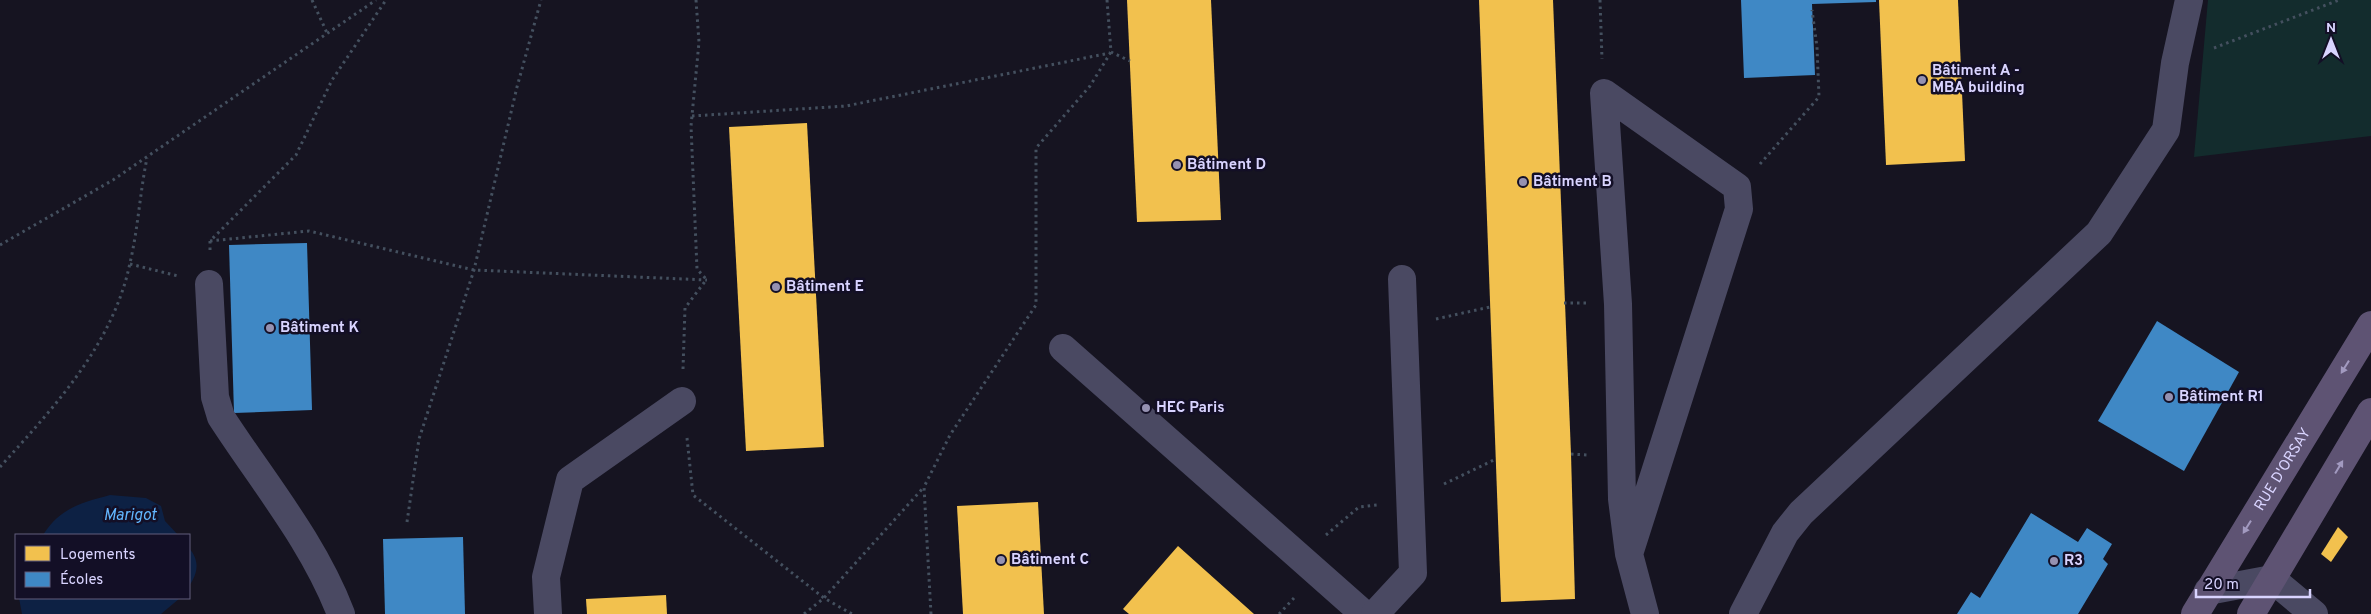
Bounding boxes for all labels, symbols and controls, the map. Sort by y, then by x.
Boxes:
north arrow [2306,15,2356,65]
text: N [2326,20,2336,37]
place label: Bâtiment A - MBA building [1932,62,2025,98]
marker: Bâtiment A - MBA building [1916,74,1928,86]
place label: Bâtiment D [1187,156,1266,175]
marker: Bâtiment D [1171,159,1183,171]
place label: Bâtiment B [1533,173,1612,192]
marker: Bâtiment B [1517,176,1529,188]
place label: Bâtiment E [786,278,864,297]
marker: Bâtiment E [770,281,782,293]
place label: Bâtiment K [280,319,359,338]
marker: Bâtiment K [264,322,276,334]
one-way arrow [2341,360,2350,373]
place label: Bâtiment R1 [2179,388,2264,407]
marker: Bâtiment R1 [2163,391,2175,403]
place label: HEC Paris [1156,399,1225,418]
marker: HEC Paris [1140,402,1152,414]
street label: RUE D'ORSAY [2250,424,2316,515]
one-way arrow [2334,460,2343,473]
water label: Marigot [104,506,158,526]
one-way arrow [2243,520,2252,533]
legend [15,534,190,599]
text: Logements [60,546,136,565]
place label: Bâtiment C [1011,551,1089,570]
place label: R3 [2064,552,2083,571]
marker: Bâtiment C [995,554,1007,566]
marker: R3 [2048,555,2060,567]
scale bar [2196,566,2310,598]
text: Écoles [60,570,103,590]
text: 20 m [2204,576,2239,595]

